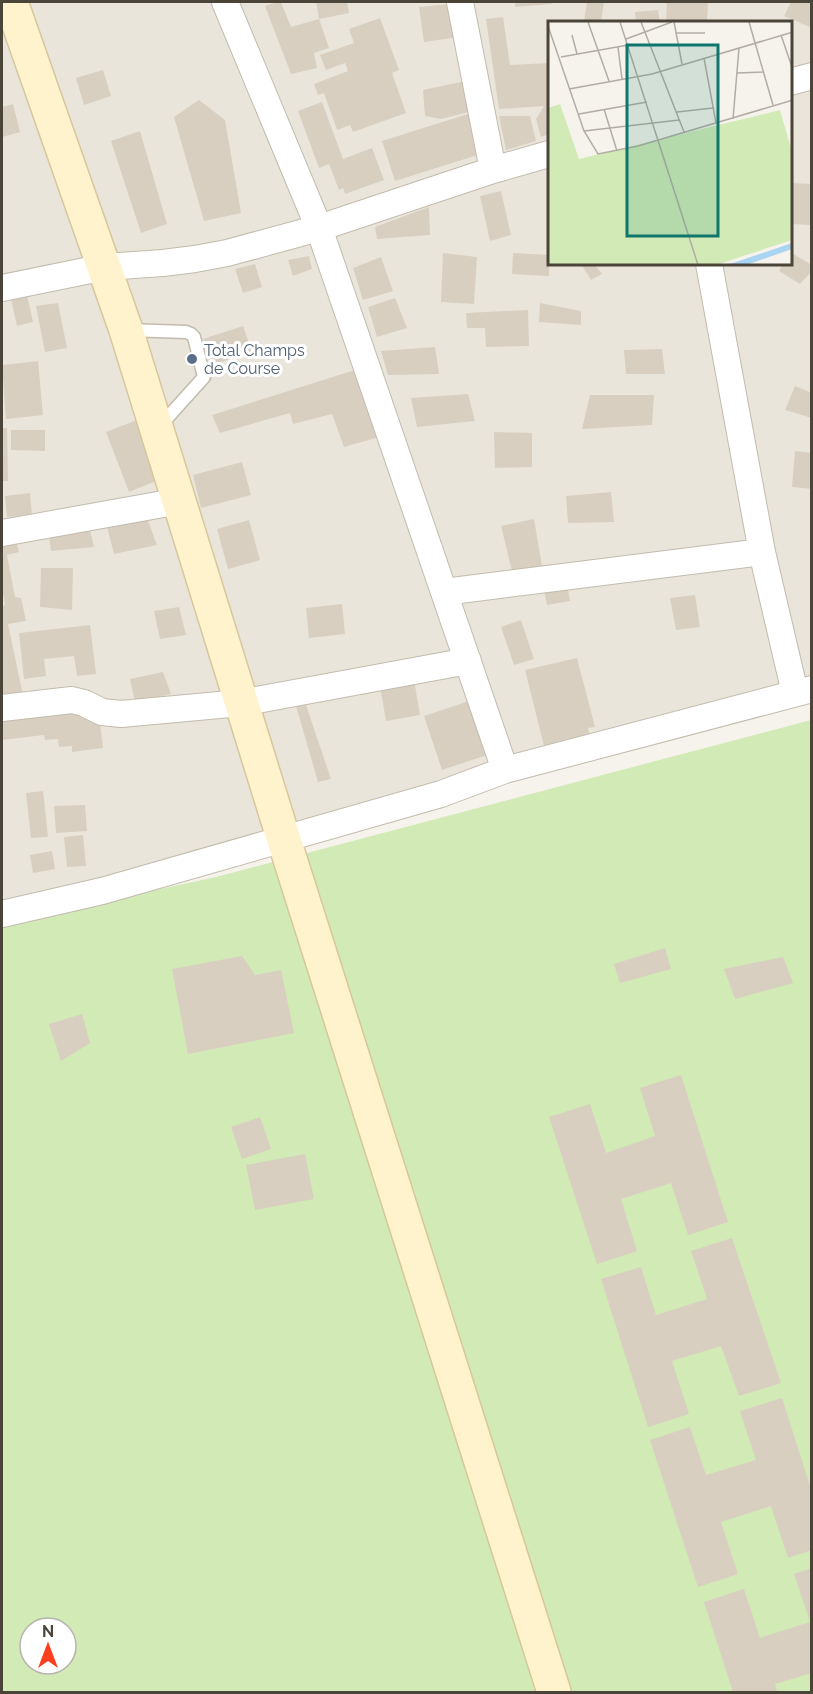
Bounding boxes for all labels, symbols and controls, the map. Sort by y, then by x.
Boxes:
inset map [548,21,792,266]
place label: Total Champs de Course [204,341,305,378]
marker: Total Champs de Course [185,352,199,366]
north arrow [18,1616,78,1676]
text: N [42,1622,54,1641]

